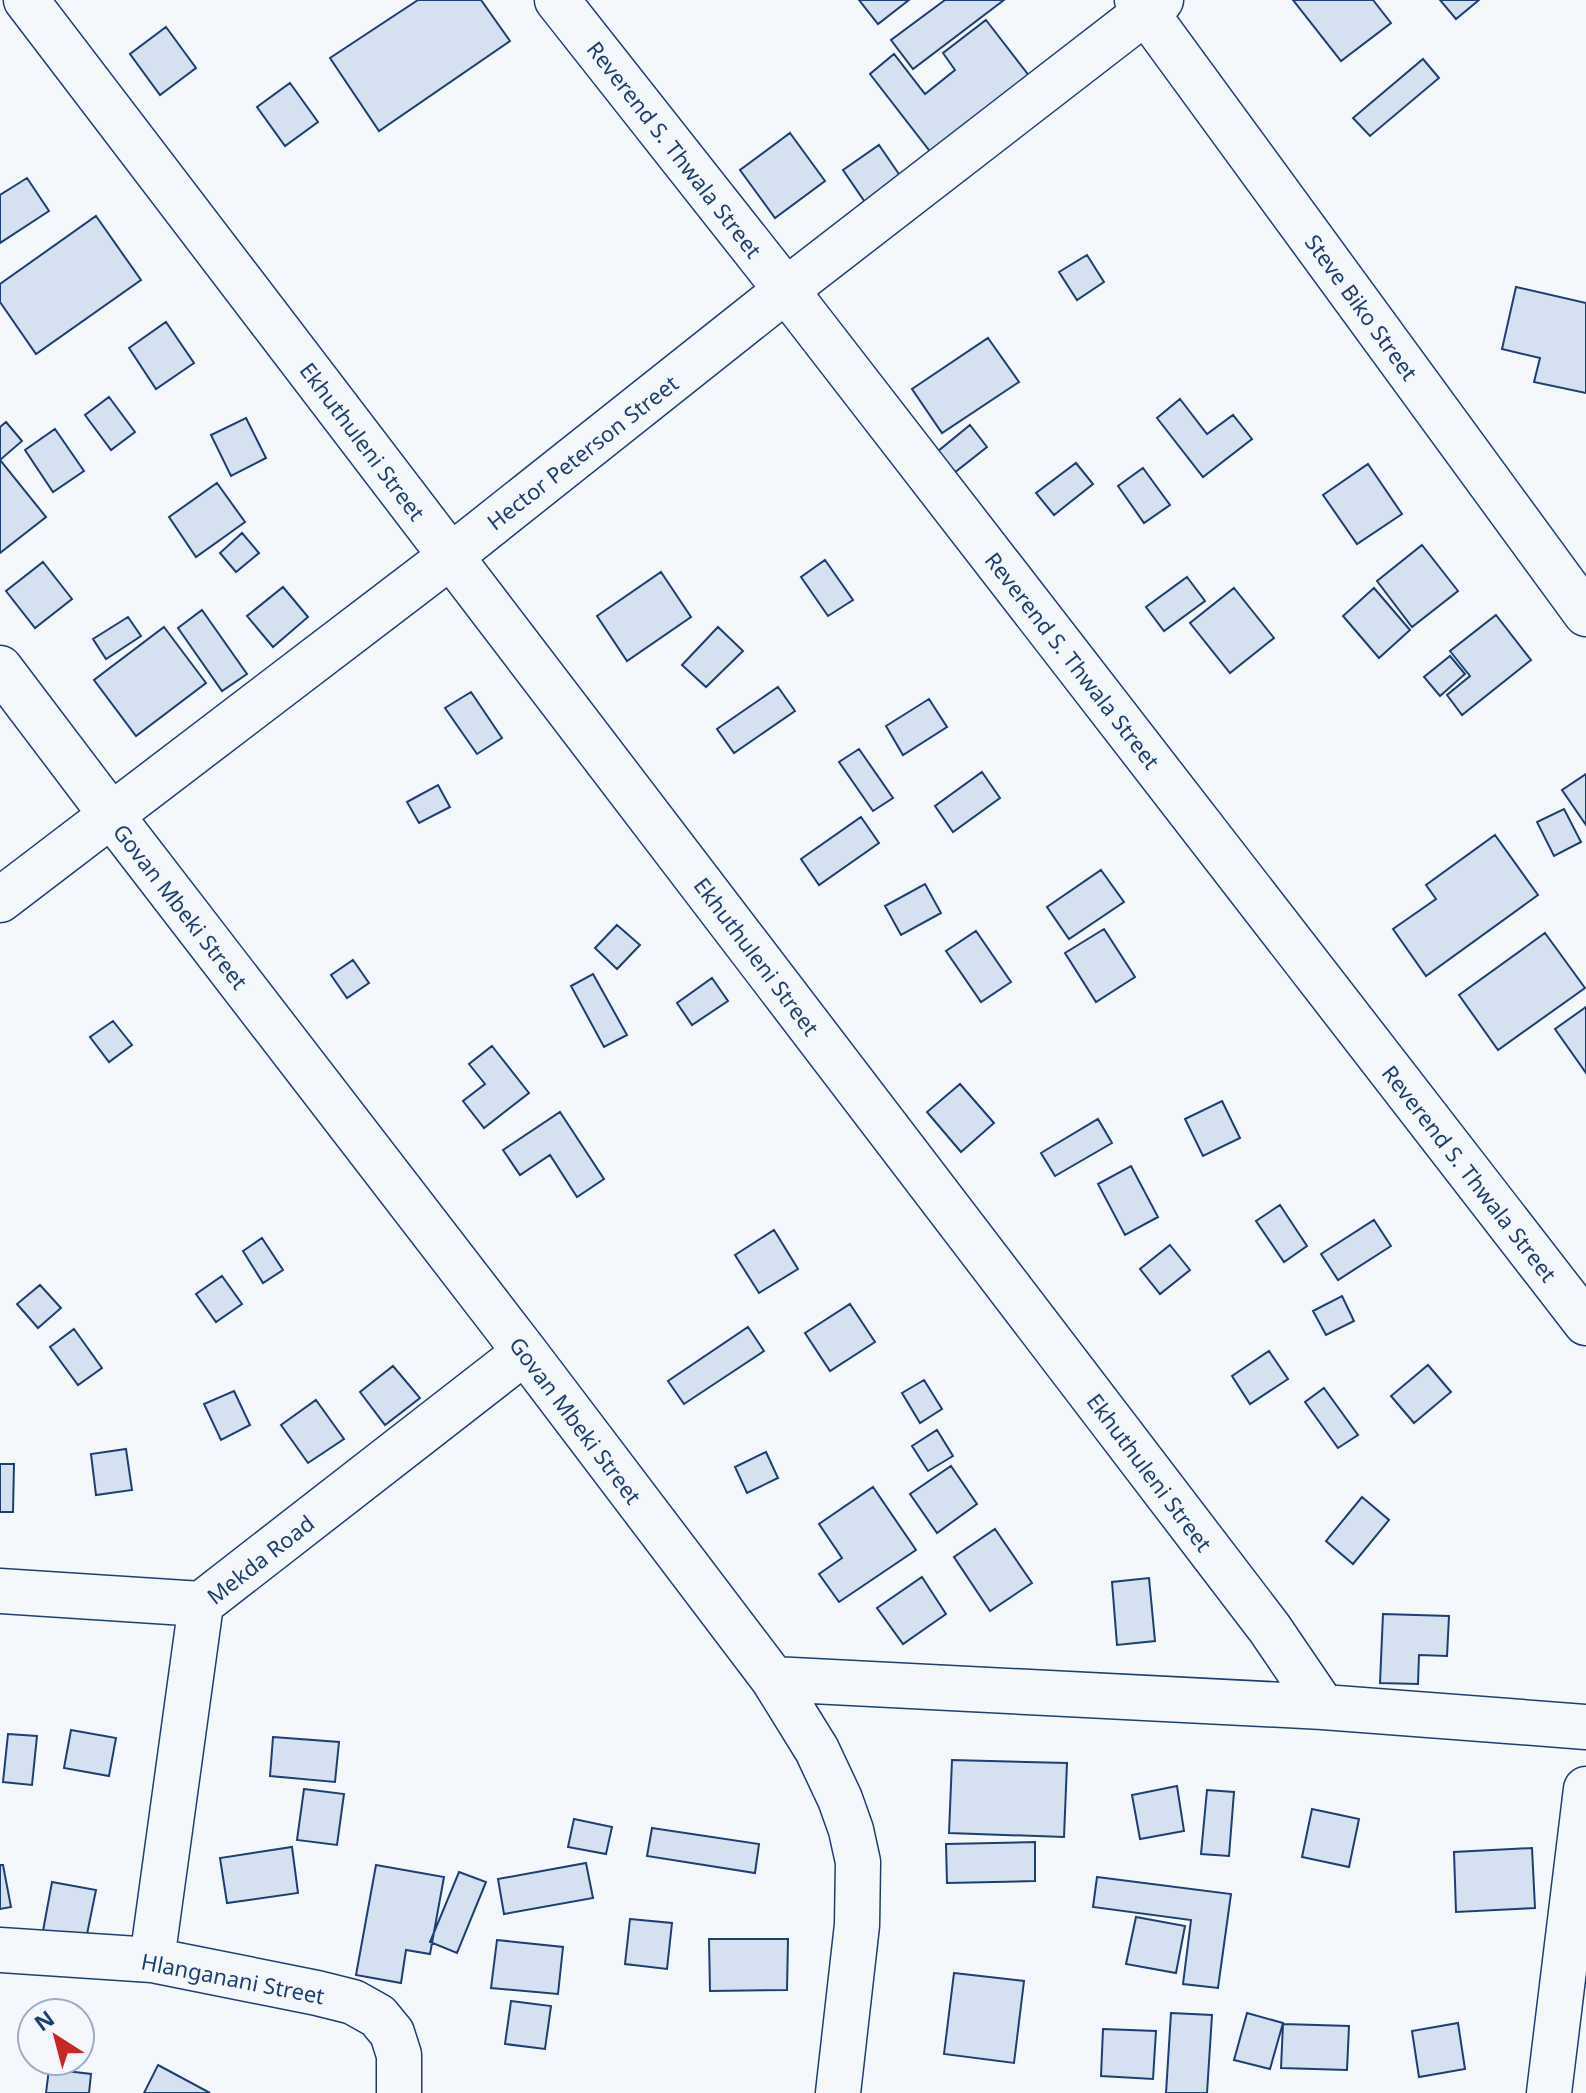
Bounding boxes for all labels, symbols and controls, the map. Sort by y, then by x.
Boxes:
street label: Reverend S. Thwala Street [581,34,769,264]
street label: Steve Biko Street [1299,228,1425,386]
street label: Ekhuthuleni Street [294,356,432,526]
street label: Hector Peterson Street [480,368,684,536]
street label: Reverend S. Thwala Street [979,545,1167,775]
street label: Govan Mbeki Street [107,817,255,995]
street label: Ekhuthuleni Street [688,871,826,1041]
street label: Reverend S. Thwala Street [1376,1058,1564,1288]
street label: Govan Mbeki Street [503,1330,649,1510]
street label: Ekhuthuleni Street [1081,1387,1219,1557]
street label: Mekda Road [200,1508,320,1610]
street label: Hlanganani Street [139,1946,327,2010]
north arrow [16,1997,96,2077]
text: N [28,2003,60,2037]

